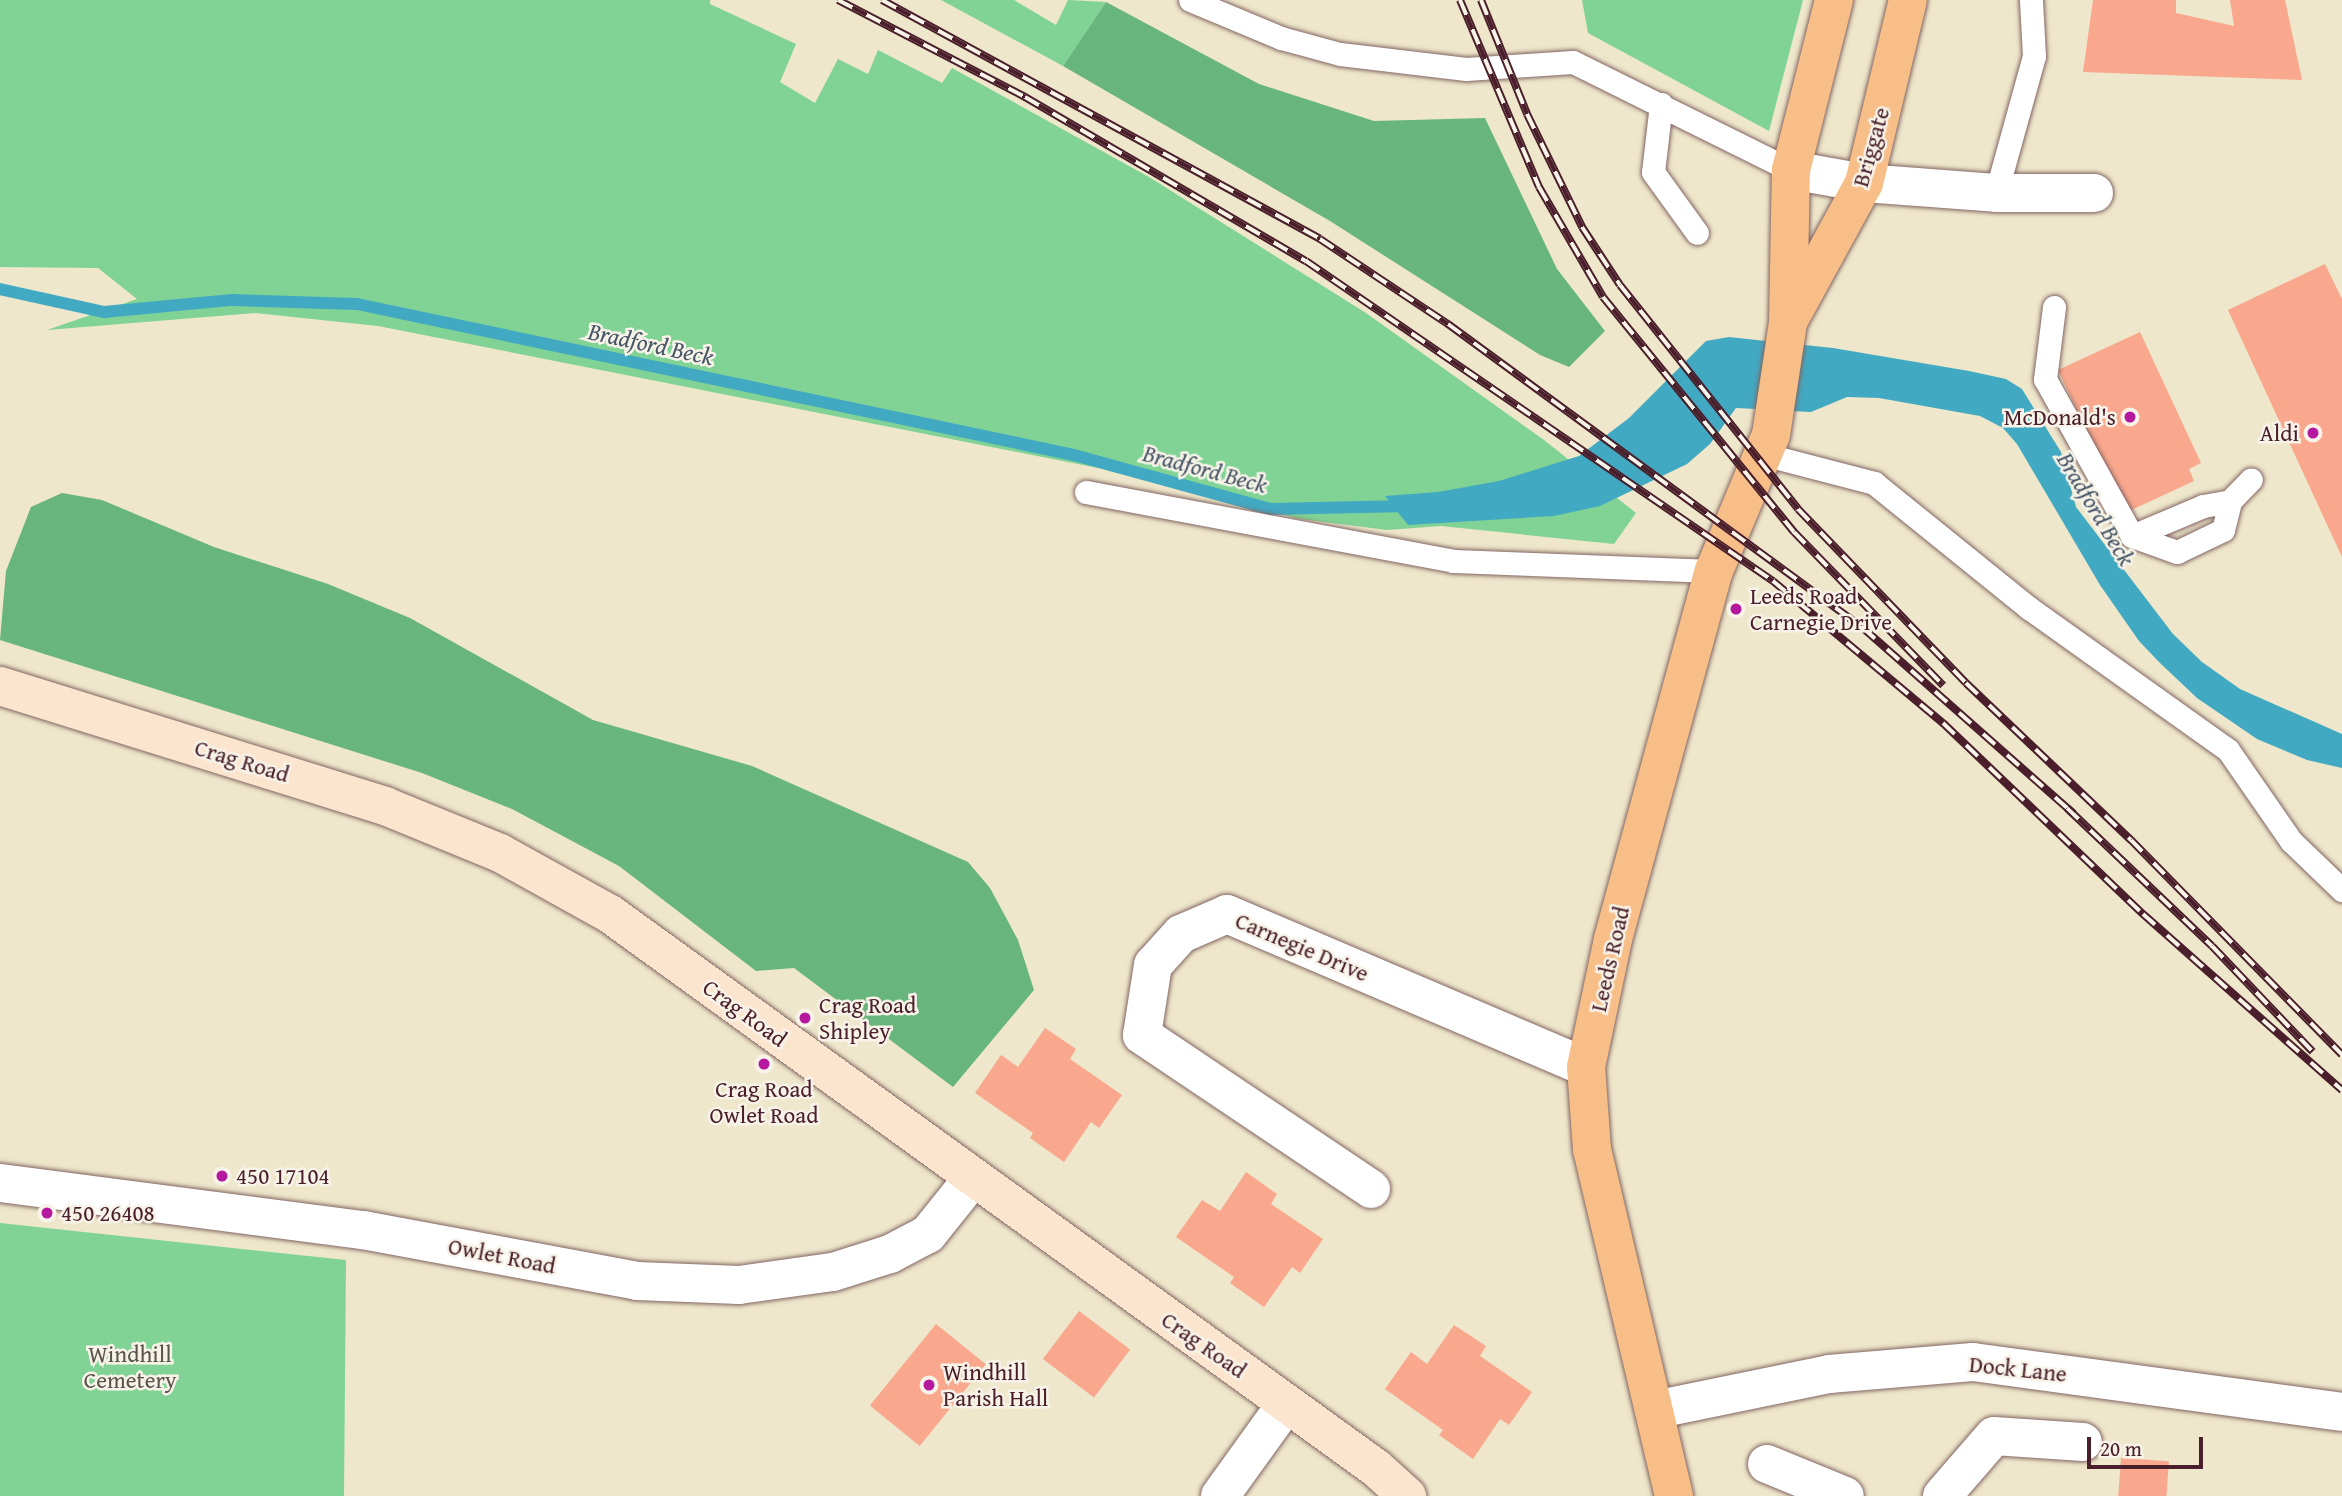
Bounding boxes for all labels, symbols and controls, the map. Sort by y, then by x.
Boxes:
street label: Briggate [1846,104,1896,190]
water label: Bradford Beck [586,317,716,371]
place label: McDonald's [2004,403,2116,431]
marker: McDonald's [2122,409,2138,425]
place label: Aldi [2260,419,2299,447]
marker: Aldi [2305,425,2321,441]
water label: Bradford Beck [1140,439,1270,499]
water label: Bradford Beck [2051,447,2141,571]
place label: Leeds Road Carnegie Drive [1750,582,1892,636]
marker: Leeds Road Carnegie Drive [1728,601,1744,617]
street label: Crag Road [191,734,293,788]
street label: Leeds Road [1584,904,1636,1014]
street label: Carnegie Drive [1231,907,1373,987]
street label: Crag Road [698,973,792,1053]
place label: Crag Road Shipley [819,991,916,1045]
marker: Crag Road Shipley [797,1010,813,1026]
marker: Crag Road Owlet Road [756,1056,772,1072]
place label: Crag Road Owlet Road [710,1075,818,1129]
place label: 450 17104 [236,1162,330,1190]
marker: 450 17104 [214,1168,230,1184]
place label: 450 26408 [61,1199,155,1227]
marker: 450 26408 [39,1205,55,1221]
street label: Owlet Road [446,1232,558,1280]
street label: Crag Road [1156,1306,1252,1384]
park label: Windhill Cemetery [84,1340,176,1394]
street label: Dock Lane [1968,1350,2068,1388]
place label: Windhill Parish Hall [943,1358,1048,1412]
marker: Windhill Parish Hall [921,1377,937,1393]
scale bar [2090,1422,2206,1466]
text: 20 m [2100,1433,2142,1464]

